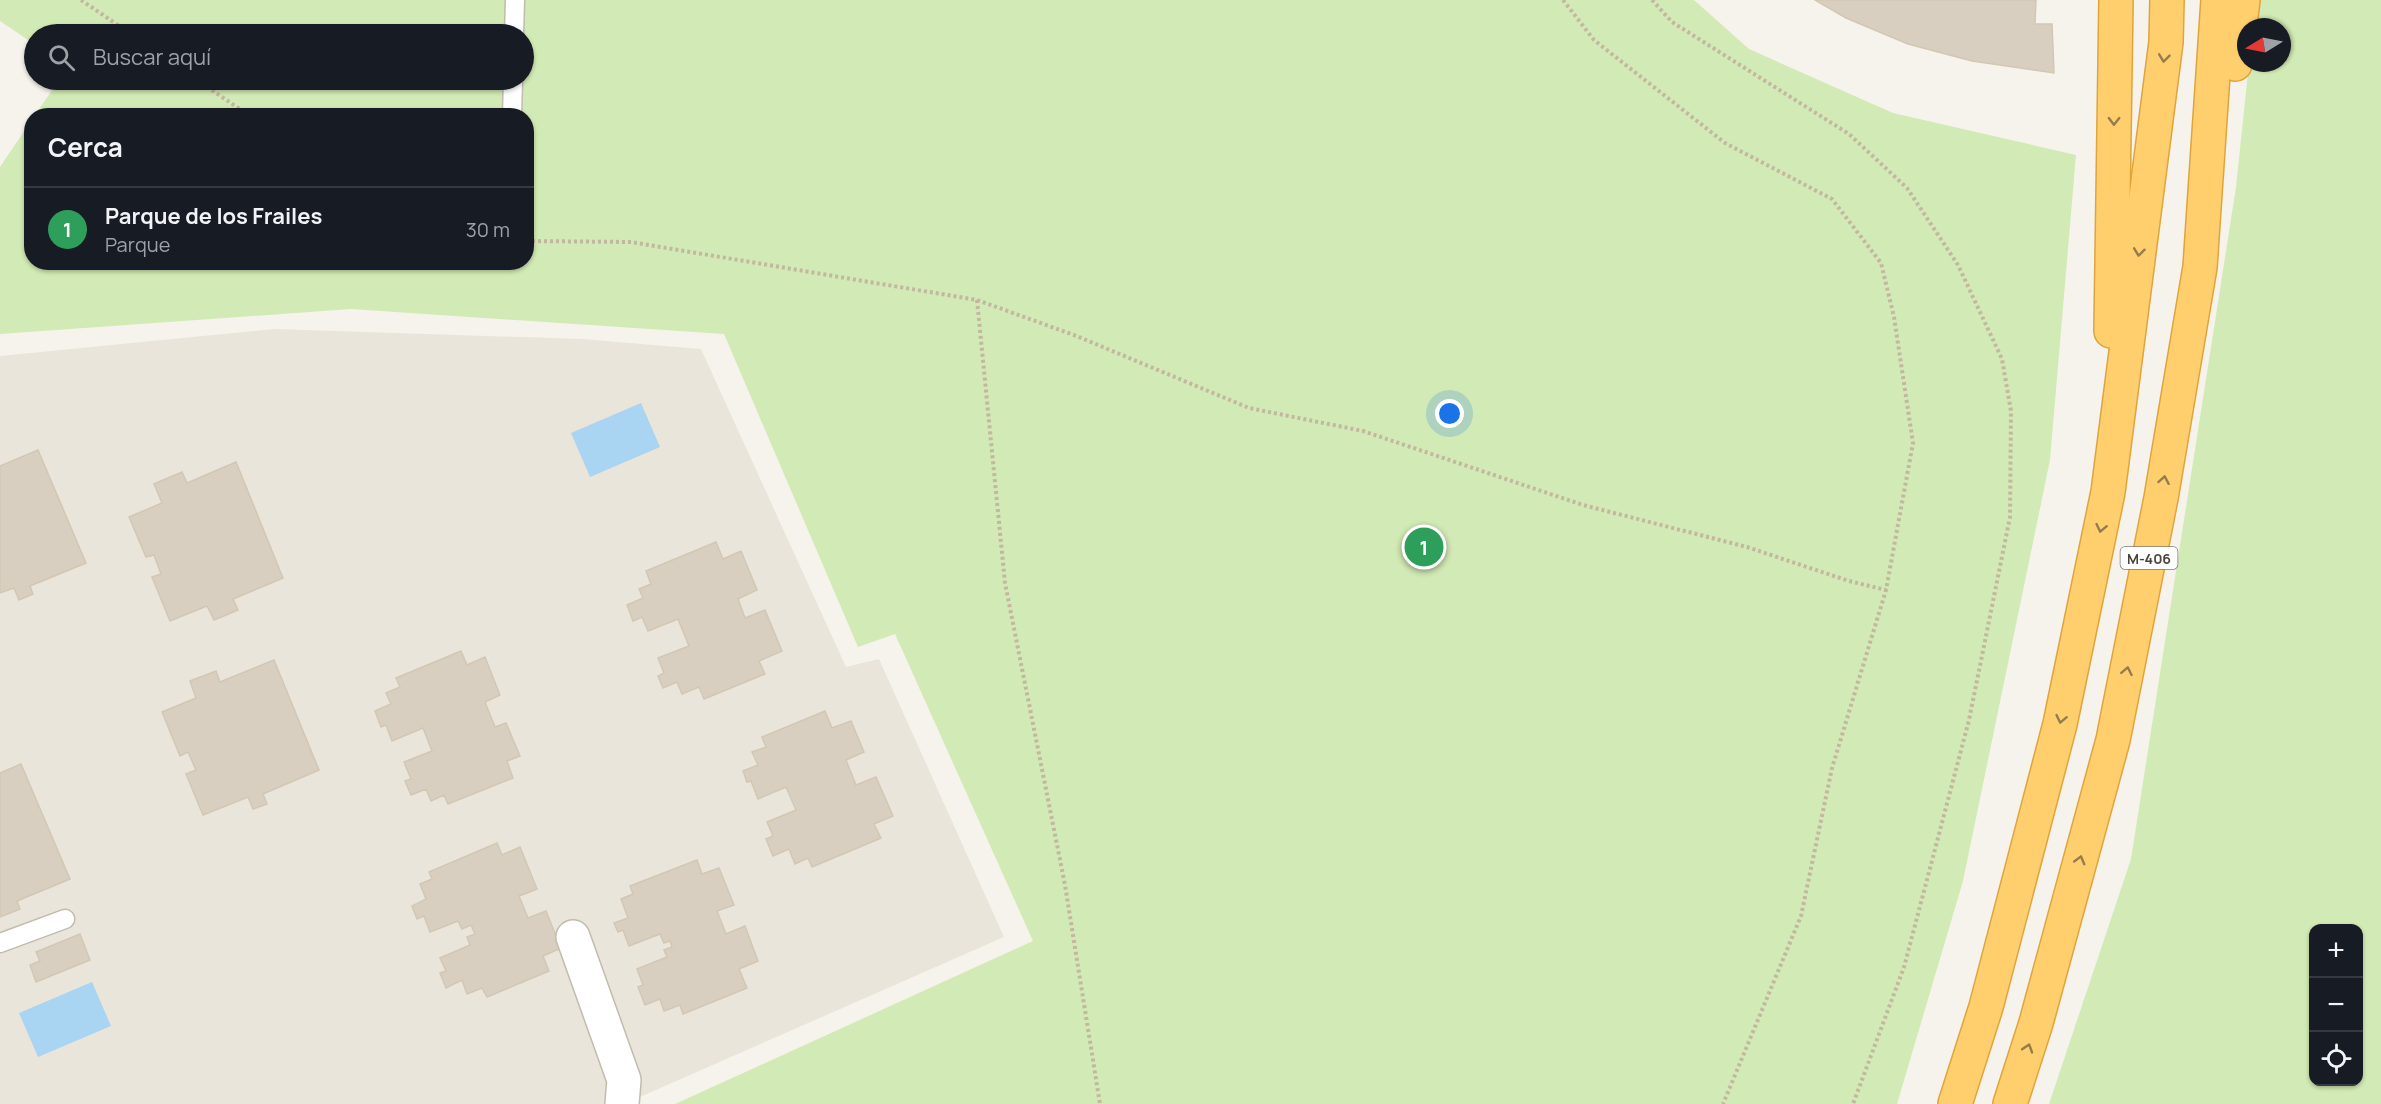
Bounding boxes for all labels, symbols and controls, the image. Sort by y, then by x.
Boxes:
north arrow [2237,18,2291,72]
search box [24,24,534,90]
icon: search [45,41,78,74]
text: Buscar aquí [93,42,211,72]
one-way arrow [2158,54,2171,63]
one-way arrow [2108,117,2120,126]
text: Cerca [48,129,123,165]
text: Parque de los Frailes [105,201,322,231]
text: 1 [63,216,72,243]
text: 30 m [466,216,510,243]
text: Parque [105,231,170,258]
one-way arrow [2133,247,2146,256]
your location [1435,399,1464,428]
one-way arrow [2158,475,2170,484]
one-way arrow [2095,523,2108,533]
pin: 1 [1404,524,1444,570]
road number: M-406 [2120,547,2178,569]
one-way arrow [2119,666,2132,676]
one-way arrow [2056,714,2069,724]
one-way arrow [2073,855,2085,866]
map controls [2309,924,2363,1086]
button: + [2309,924,2363,978]
button: − [2309,978,2363,1032]
button: locate [2309,1032,2363,1086]
one-way arrow [2021,1043,2033,1054]

